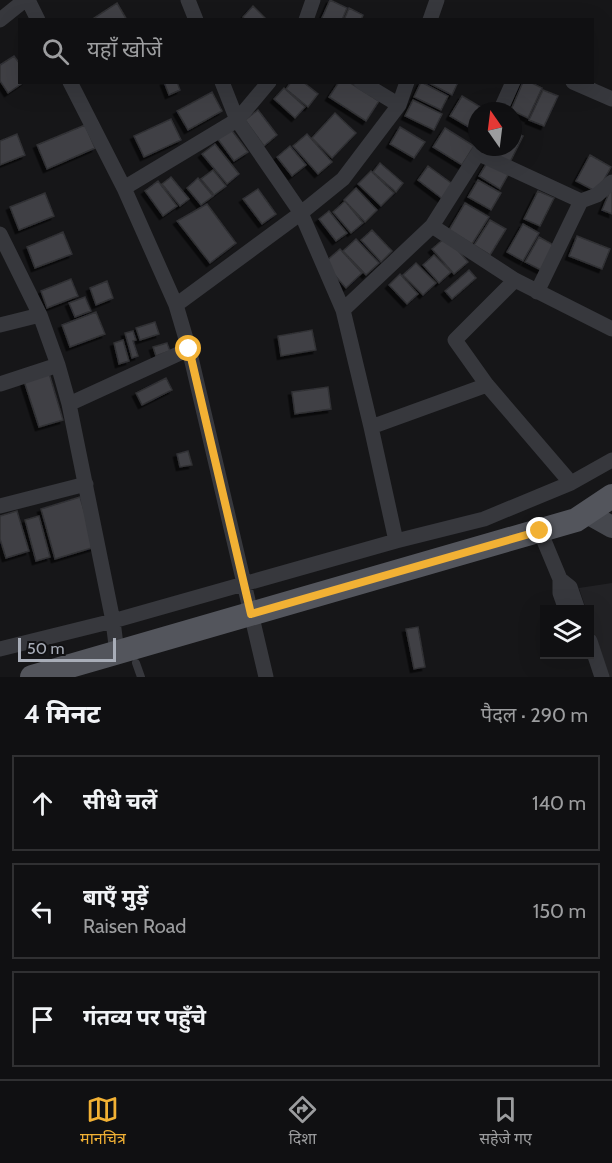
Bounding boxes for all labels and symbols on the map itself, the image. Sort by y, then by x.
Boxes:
north arrow [468,102,522,156]
route start [175,335,201,361]
route end [526,517,552,543]
scale bar [18,635,116,662]

